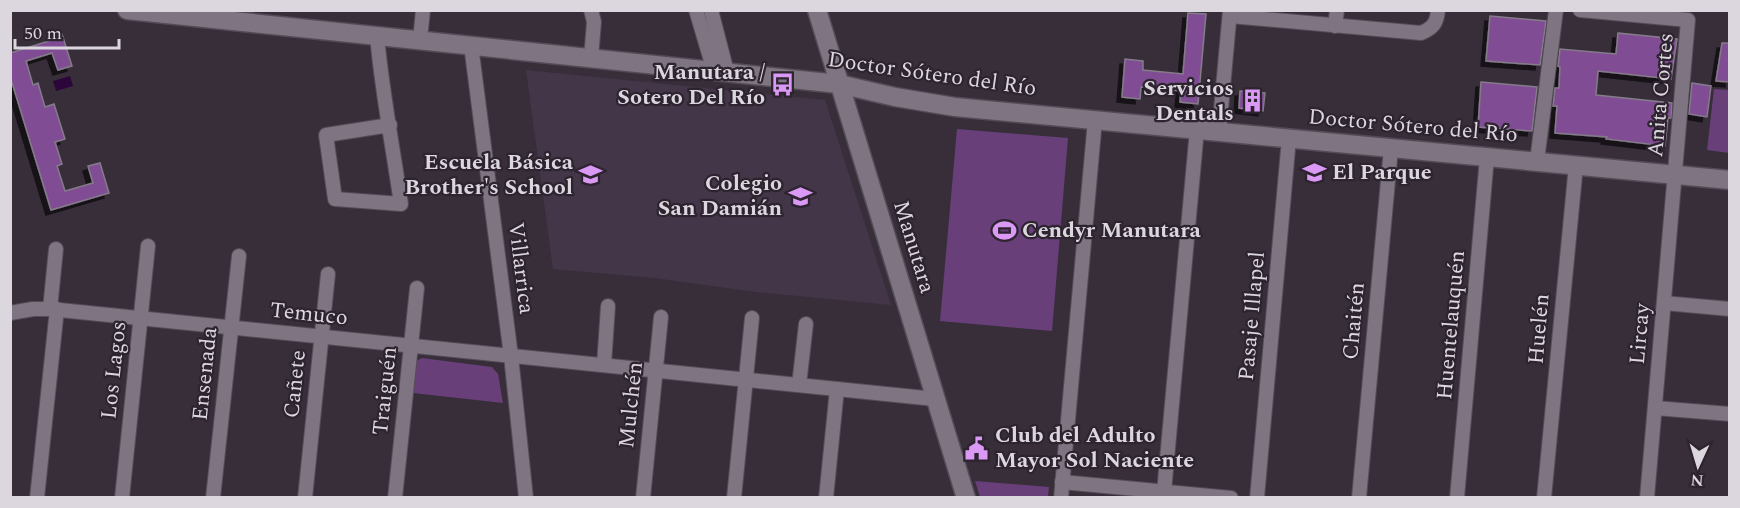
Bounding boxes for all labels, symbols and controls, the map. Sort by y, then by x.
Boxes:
scale bar [15,12,118,50]
text: 50 m [24,20,62,47]
street label: Anita Cortes [1639,31,1683,159]
street label: Doctor Sótero del Río [826,43,1038,105]
place label: Manutara / Sotero Del Río [617,56,765,114]
bus stop icon: Manutara / Sotero Del Río [770,72,796,98]
place label: Servicios Dentals [1143,72,1234,130]
building icon: Servicios Dentals [1239,88,1265,114]
street label: Doctor Sótero del Río [1307,100,1519,152]
place label: Escuela Básica Brother's School [405,146,574,204]
place label: El Parque [1332,156,1432,189]
school or university icon: El Parque [1301,159,1327,185]
school or university icon: Escuela Básica Brother's School [578,162,604,188]
place label: Colegio San Damián [658,167,782,225]
school or university icon: Colegio San Damián [787,183,813,209]
street label: Manutara [884,197,944,298]
place label: Cendyr Manutara [1022,214,1202,247]
sports icon: Cendyr Manutara [991,217,1017,243]
street label: Villarrica [499,220,543,316]
street label: Huentelauquén [1428,249,1474,401]
street label: Pasaje Illapel [1230,250,1274,382]
street label: Chaitén [1334,281,1374,361]
street label: Huelén [1519,292,1559,366]
street label: Temuco [268,294,350,334]
street label: Lircay [1621,301,1659,366]
street label: Los Lagos [92,319,136,421]
street label: Ensenada [184,325,226,422]
street label: Traiguén [364,345,406,437]
street label: Cañete [275,348,315,420]
street label: Mulchén [610,360,652,450]
place label: Club del Adulto Mayor Sol Naciente [995,419,1194,477]
public building icon: Club del Adulto Mayor Sol Naciente [964,435,990,461]
north arrow [1668,436,1728,496]
text: N [1690,468,1704,492]

